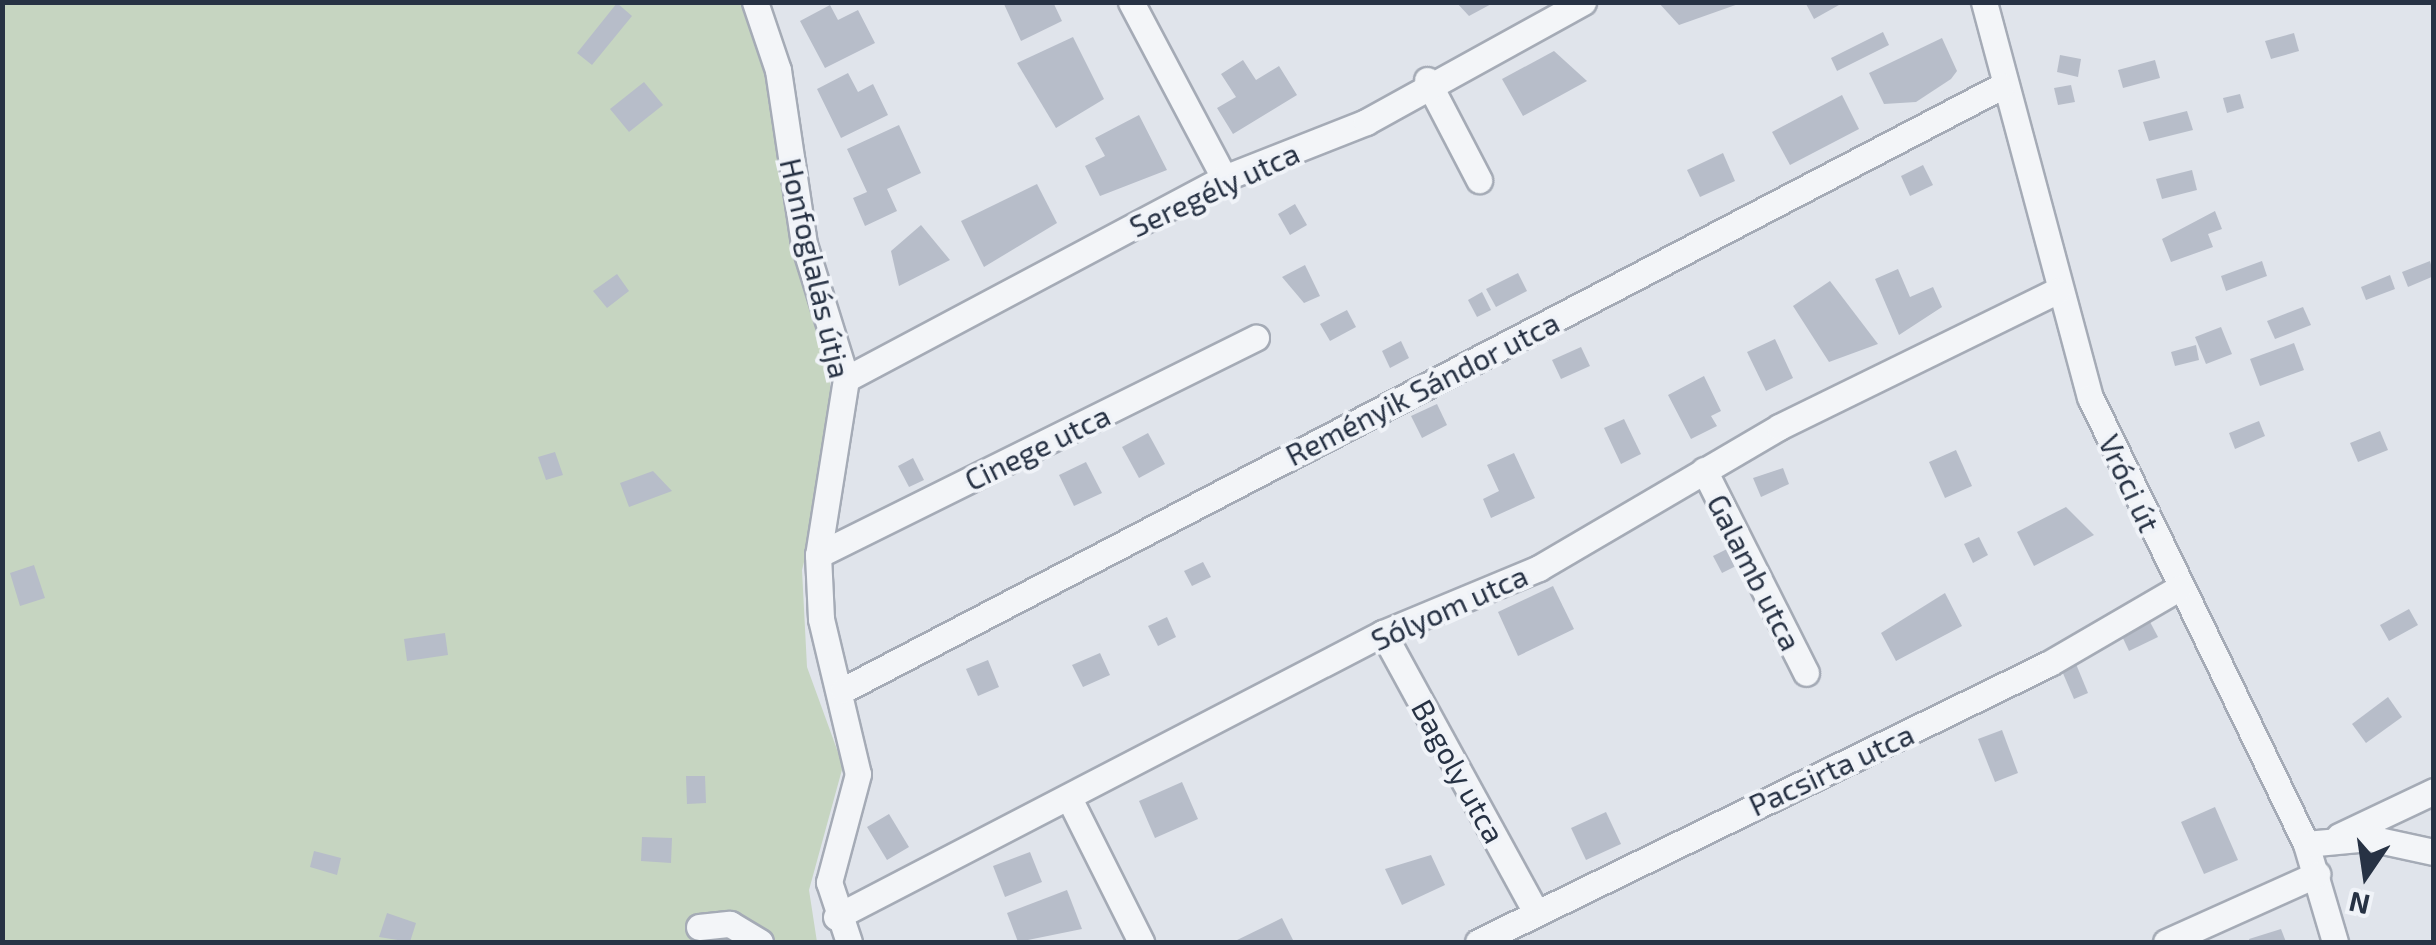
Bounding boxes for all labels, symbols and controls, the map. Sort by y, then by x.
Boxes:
street label: Seregély utca [1123,134,1305,244]
street label: Honfoglalás útja [773,155,859,381]
street label: Reményik Sándor utca [1279,303,1565,473]
street label: Cinege utca [958,396,1116,498]
street label: Vróci út [2092,429,2168,537]
street label: Galamb utca [1700,488,1810,656]
street label: Sólyom utca [1365,556,1533,658]
street label: Bagoly utca [1405,693,1513,849]
street label: Pacsirta utca [1743,715,1919,823]
north arrow [2316,825,2416,925]
text: N [2346,885,2373,923]

